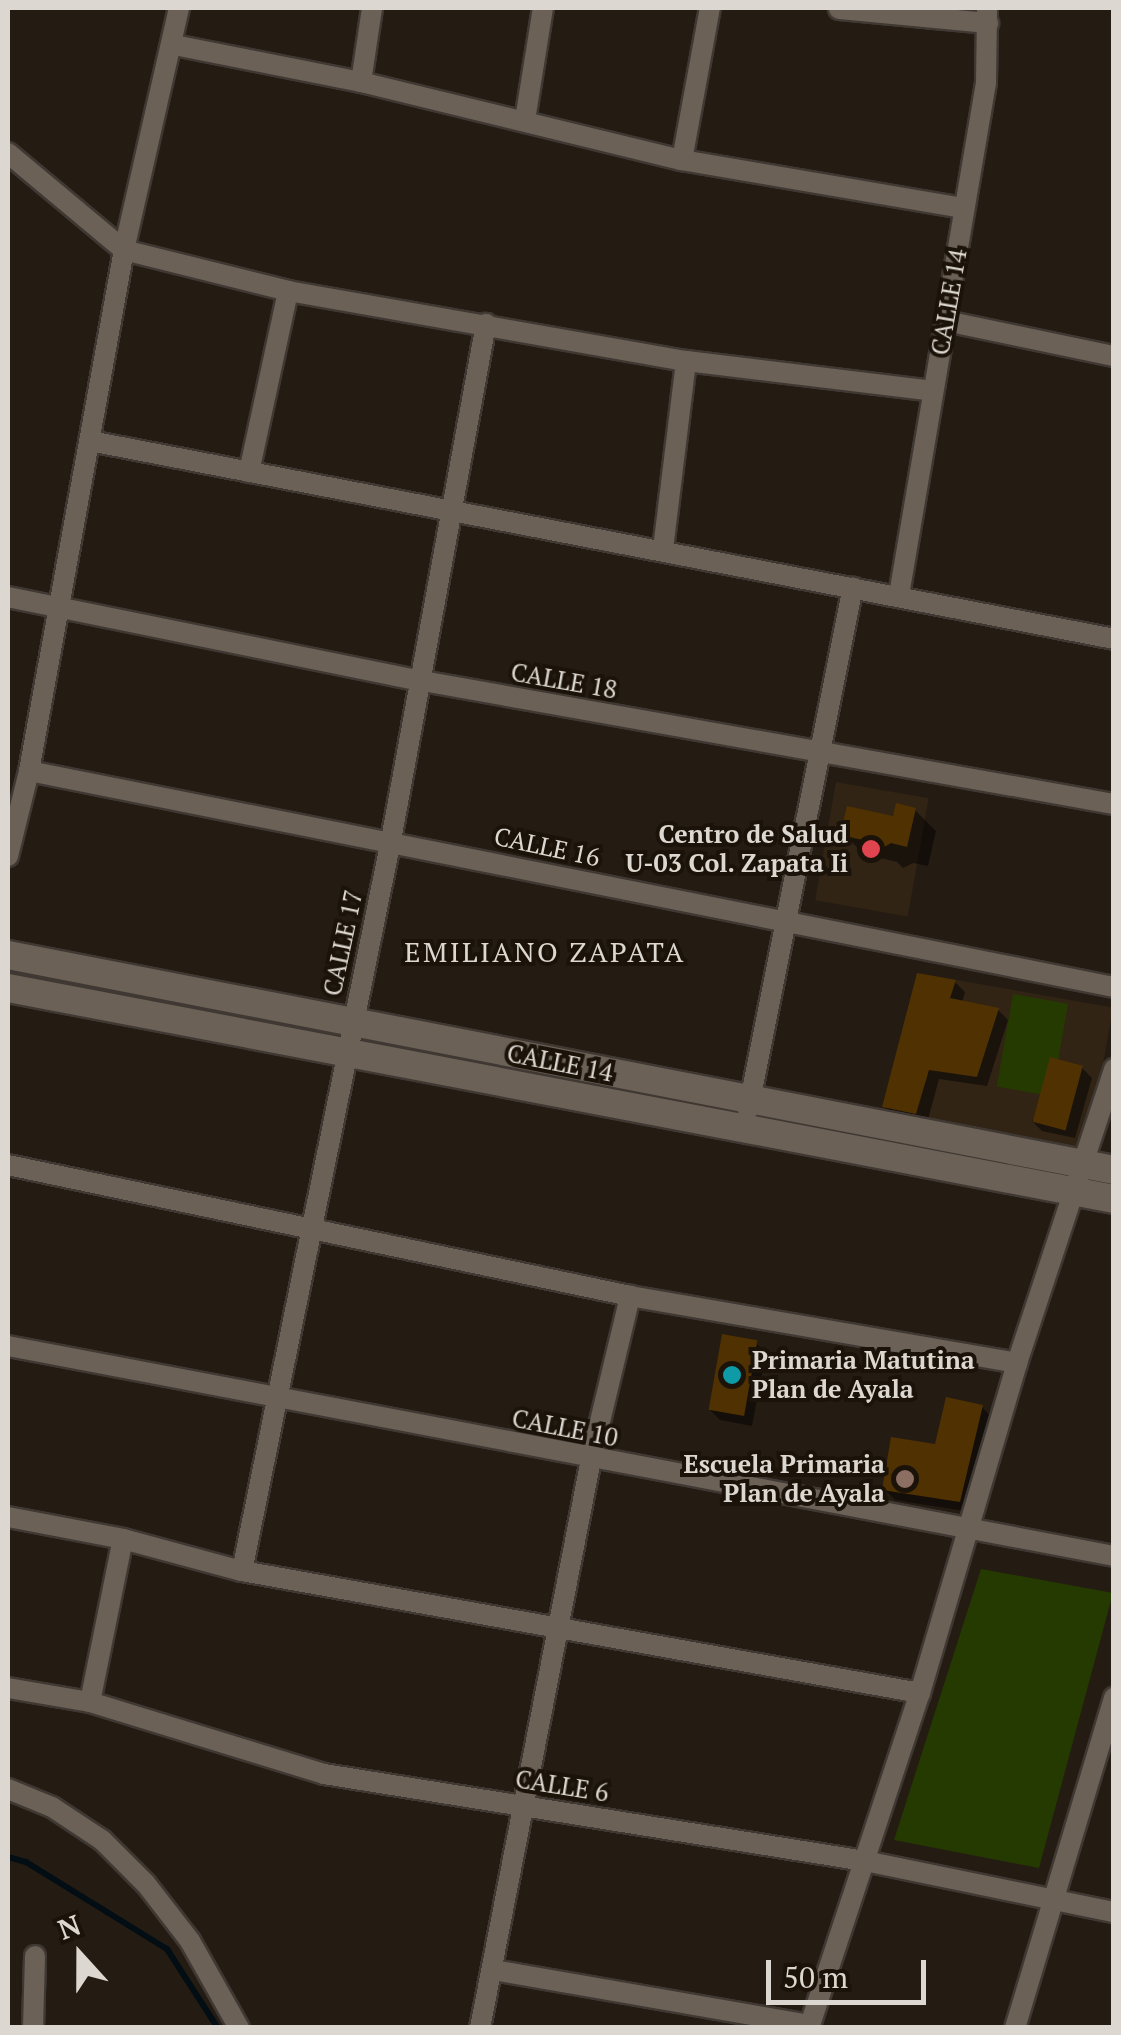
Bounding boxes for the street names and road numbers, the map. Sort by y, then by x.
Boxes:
street label: CALLE 14 [925,247,973,357]
street label: CALLE 18 [509,657,619,705]
street label: CALLE 16 [491,821,603,873]
street label: CALLE 17 [317,887,369,999]
street label: CALLE 14 [504,1038,616,1088]
street label: CALLE 10 [509,1403,621,1453]
street label: CALLE 6 [513,1764,611,1808]

